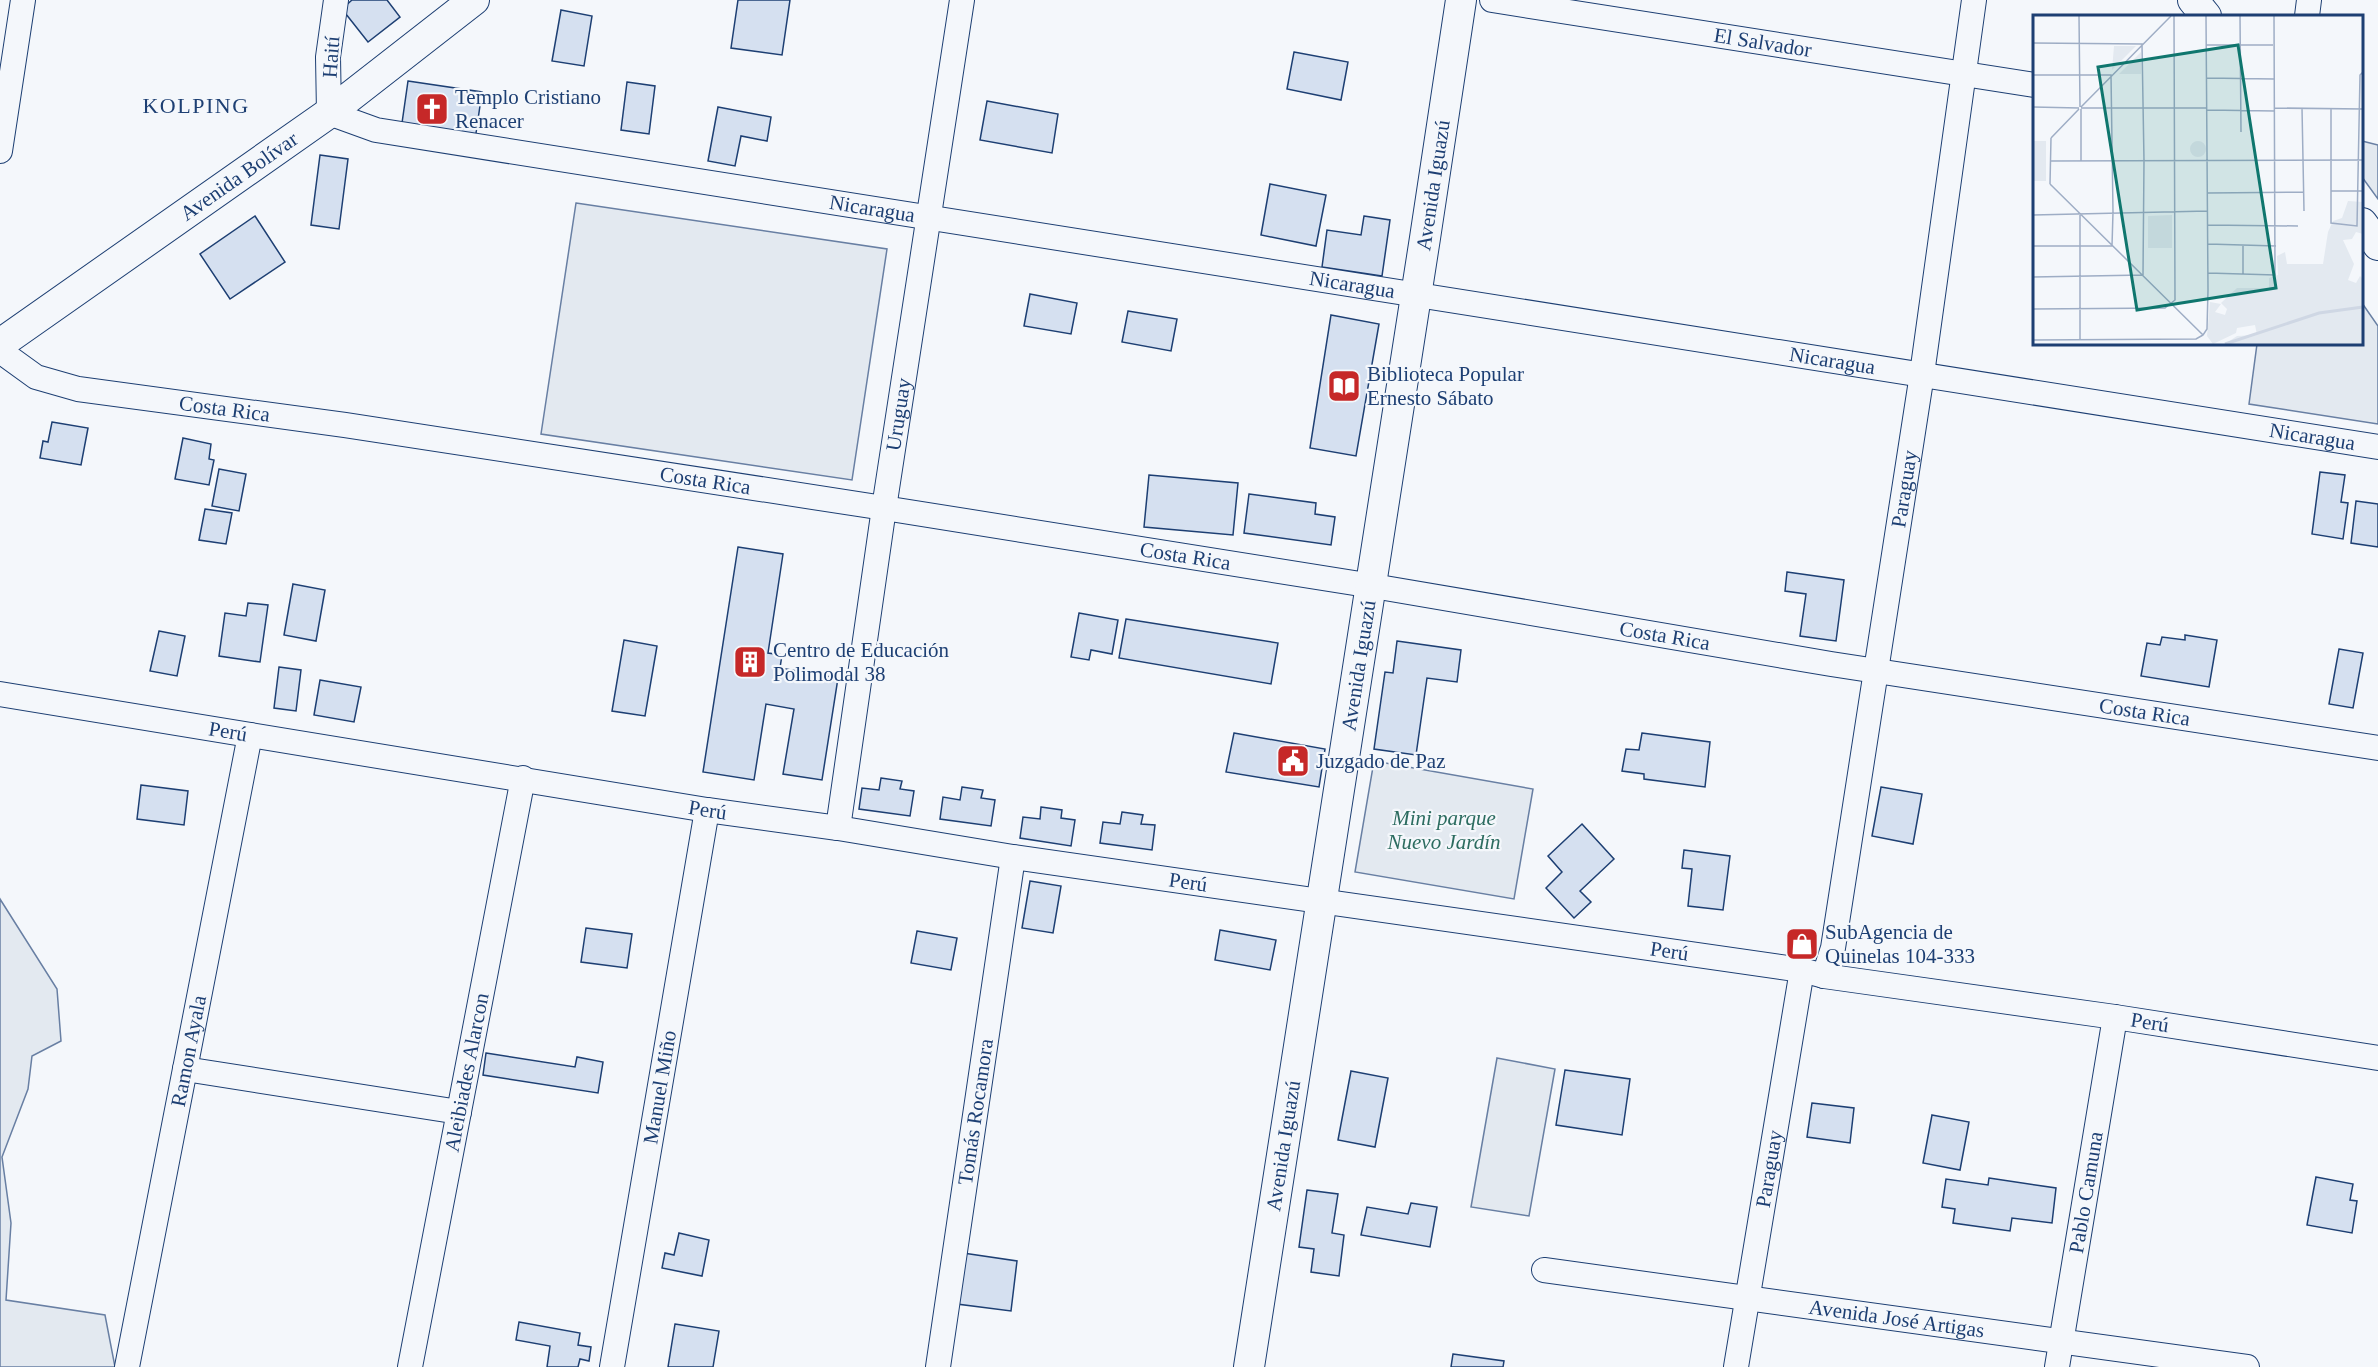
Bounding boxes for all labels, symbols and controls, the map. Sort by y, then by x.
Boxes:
inset map [2033,15,2363,345]
street label: El Salvador [1712,23,1813,62]
street label: Haití [318,35,344,79]
place label: Templo Cristiano Renacer [455,85,601,133]
church icon: Templo Cristiano Renacer [414,91,450,127]
district label: KOLPING [142,93,250,118]
street label: Avenida Iguazú [1411,118,1455,252]
street label: Avenida Bolívar [176,127,302,226]
street label: Nicaragua [828,190,917,227]
street label: Nicaragua [1308,266,1397,303]
street label: Nicaragua [1788,342,1877,379]
place label: Biblioteca Popular Ernesto Sábato [1367,362,1524,410]
library icon: Biblioteca Popular Ernesto Sábato [1326,368,1362,404]
street label: Uruguay [881,376,916,453]
street label: Costa Rica [178,391,272,427]
street label: Nicaragua [2268,418,2358,455]
street label: Paraguay [1886,448,1922,529]
street label: Costa Rica [658,462,753,499]
street label: Costa Rica [1138,537,1233,575]
street label: Avenida Iguazú [1336,598,1381,733]
street label: Costa Rica [1618,616,1713,655]
place label: Centro de Educación Polimodal 38 [773,638,950,686]
building icon: Centro de Educación Polimodal 38 [732,644,768,680]
street label: Costa Rica [2098,693,2192,731]
street label: Perú [207,716,249,746]
public building icon: Juzgado de Paz [1275,743,1311,779]
place label: Juzgado de Paz [1316,749,1445,773]
street label: Perú [687,795,729,825]
park label: Mini parque Nuevo Jardín [1387,806,1500,854]
street label: Perú [1167,867,1209,897]
place label: SubAgencia de Quinelas 104-333 [1825,920,1975,968]
shop icon: SubAgencia de Quinelas 104-333 [1784,926,1820,962]
street label: Perú [1648,936,1690,966]
street label: Aleibiades Alarcon [440,990,494,1154]
street label: Ramon Ayala [166,993,211,1109]
street label: Perú [2129,1008,2171,1037]
street label: Manuel Miño [638,1028,681,1146]
street label: Tomás Rocamora [953,1036,998,1186]
street label: Avenida Iguazú [1261,1078,1305,1213]
street label: Paraguay [1751,1128,1787,1209]
street label: Pablo Camuna [2064,1129,2108,1255]
street label: Avenida José Artigas [1807,1295,1986,1343]

